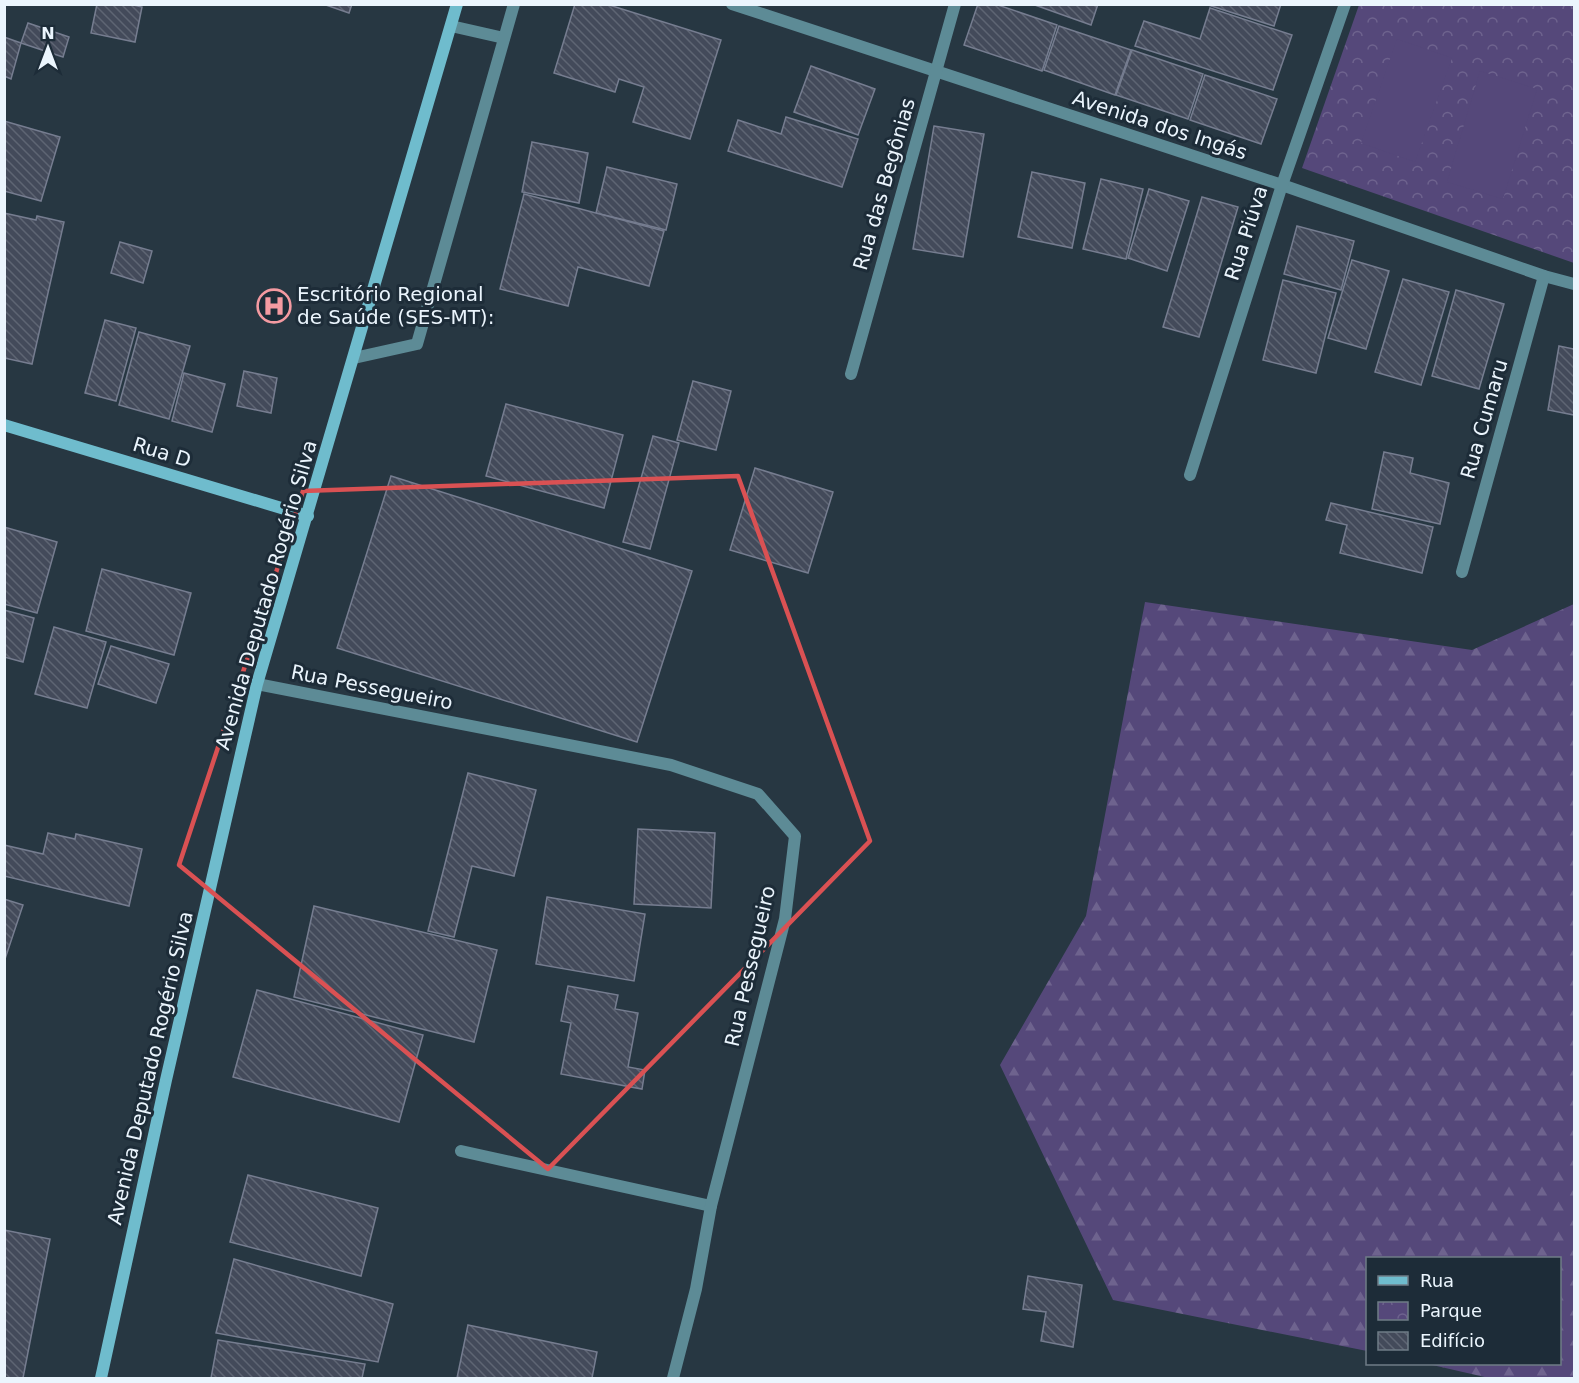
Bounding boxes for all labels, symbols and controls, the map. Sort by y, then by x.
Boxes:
north arrow [18,18,78,78]
text: N [41,24,55,43]
street label: Avenida dos Ingás [1070,85,1250,165]
street label: Rua das Begônias [848,95,920,273]
street label: Rua Piúva [1219,183,1273,283]
place label: Escritório Regional de Saúde (SES-MT): [297,282,494,329]
hospital icon: Escritório Regional de Saúde (SES-MT): [256,288,292,324]
street label: Rua Cumaru [1455,356,1513,482]
street label: Rua D [130,432,194,472]
street label: Avenida Deputado Rogério Silva [210,437,322,753]
street label: Rua Pessegueiro [289,660,455,714]
street label: Rua Pessegueiro [720,883,780,1049]
street label: Avenida Deputado Rogério Silva [102,909,198,1227]
legend [1366,1257,1561,1365]
text: Rua [1420,1270,1454,1291]
text: Parque [1420,1300,1482,1321]
text: Edifício [1420,1330,1485,1351]

